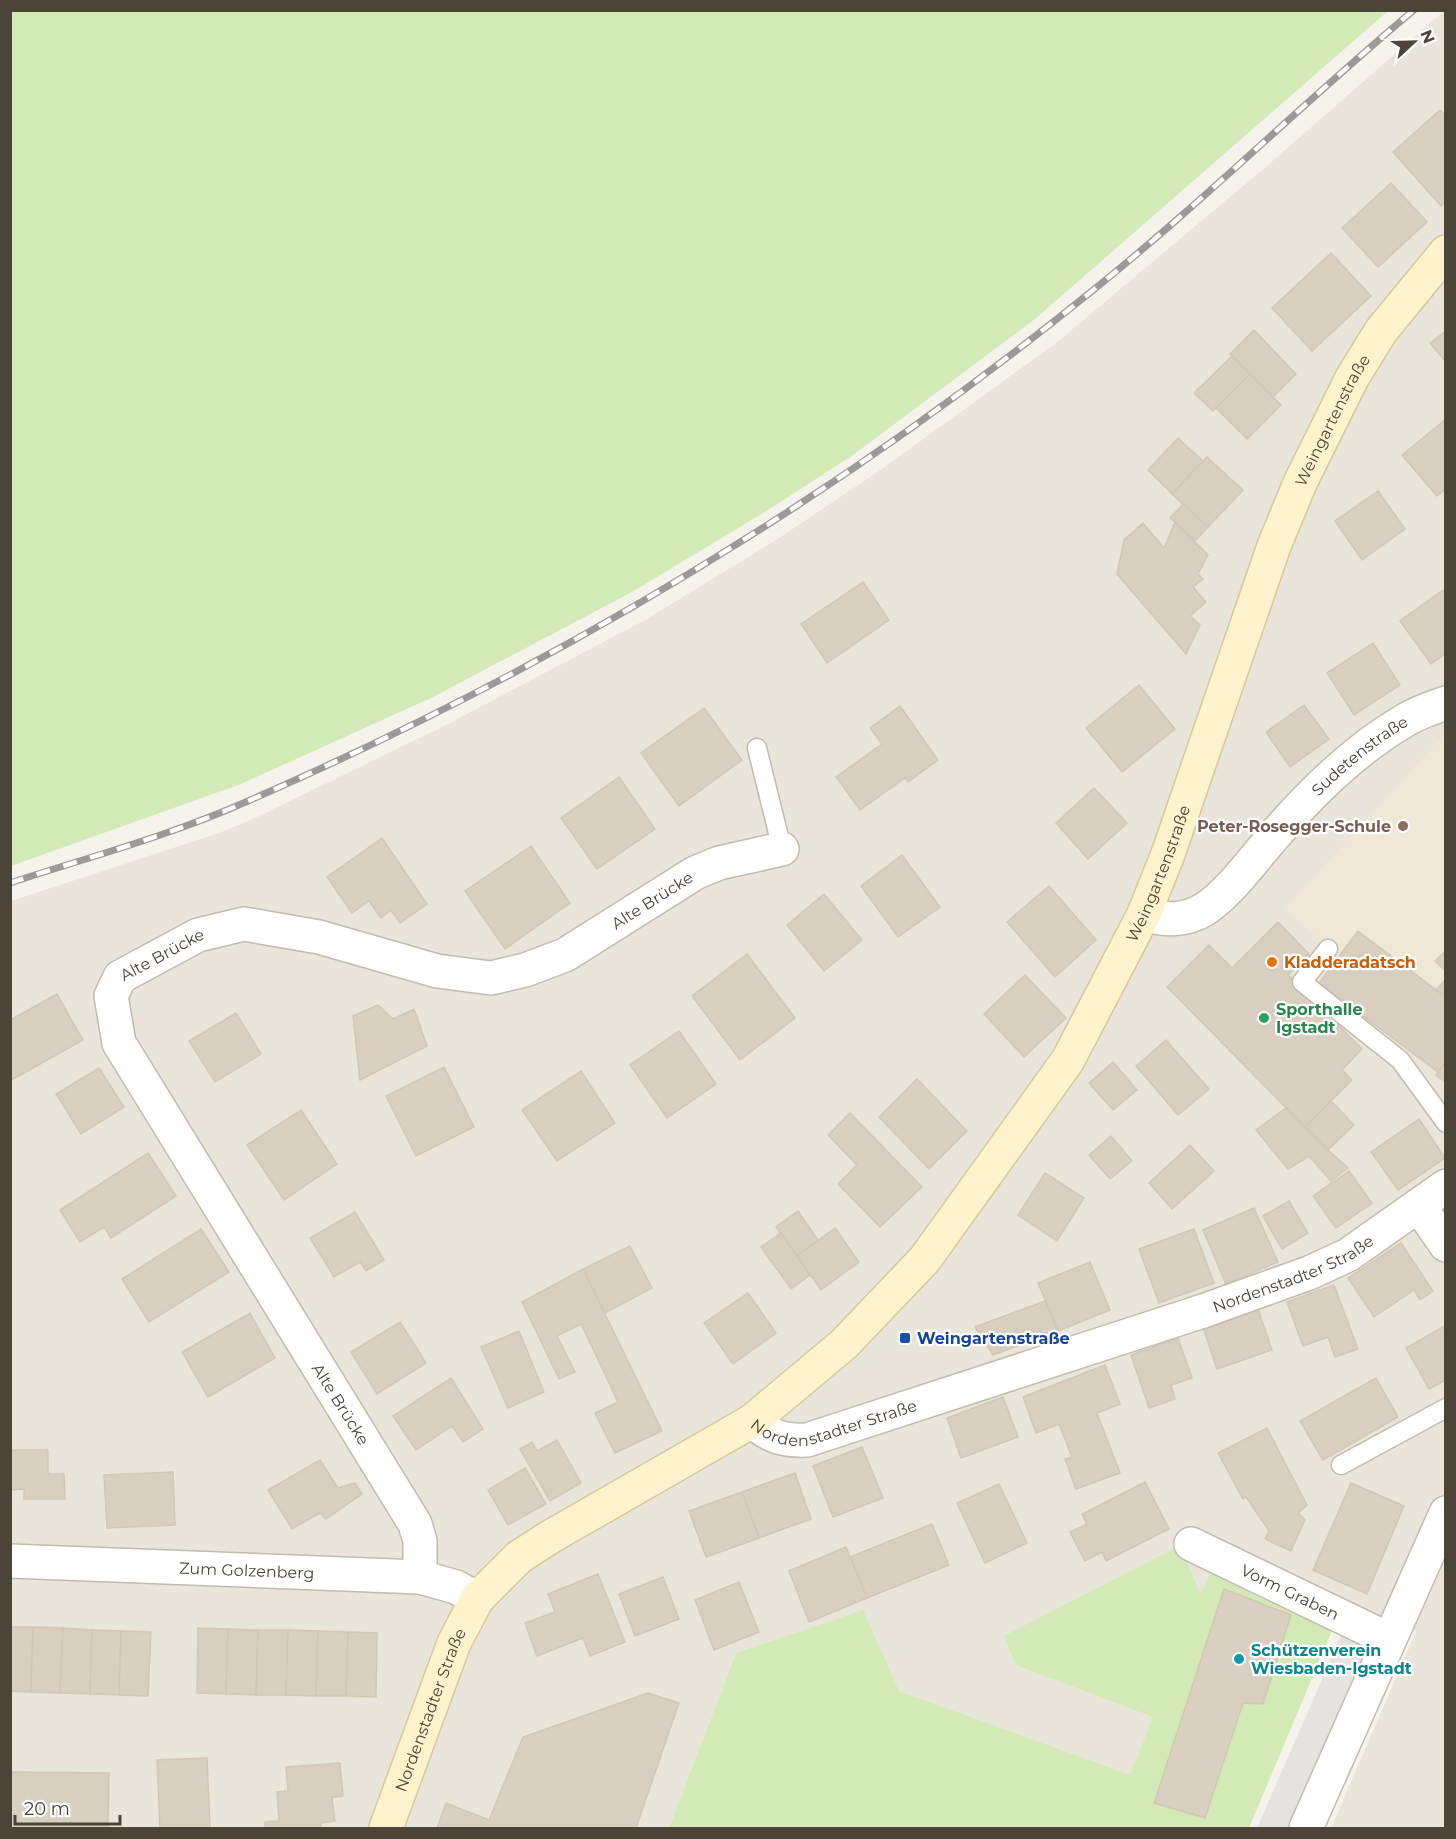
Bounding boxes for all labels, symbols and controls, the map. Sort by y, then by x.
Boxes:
north arrow [1384,12,1444,72]
text: N [1416,27,1439,46]
street label: Weingartenstraße [1291,351,1374,489]
street label: Sudetenstraße [1308,712,1411,800]
street label: Weingartenstraße [1122,803,1194,945]
place label: Peter-Rosegger-Schule [1197,817,1391,836]
marker: Peter-Rosegger-Schule [1396,819,1410,833]
street label: Alte Brücke [608,868,697,933]
street label: Alte Brücke [117,925,206,985]
place label: Kladderadatsch [1284,953,1416,972]
marker: Kladderadatsch [1265,955,1279,969]
place label: Sporthalle Igstadt [1276,1000,1362,1037]
marker: Sporthalle Igstadt [1257,1011,1271,1025]
street label: Nordenstadter Straße [1210,1231,1377,1317]
place label: Weingartenstraße [917,1329,1070,1348]
marker: Weingartenstraße [898,1331,912,1345]
street label: Alte Brücke [308,1360,373,1449]
street label: Nordenstadter Straße [747,1396,919,1450]
street label: Zum Golzenberg [179,1559,315,1583]
street label: Vorm Graben [1238,1560,1342,1624]
street label: Nordenstadter Straße [391,1625,470,1794]
place label: Schützenverein Wiesbaden-Igstadt [1251,1641,1412,1678]
marker: Schützenverein Wiesbaden-Igstadt [1232,1652,1246,1666]
scale bar [15,1788,120,1826]
text: 20 m [24,1798,70,1820]

